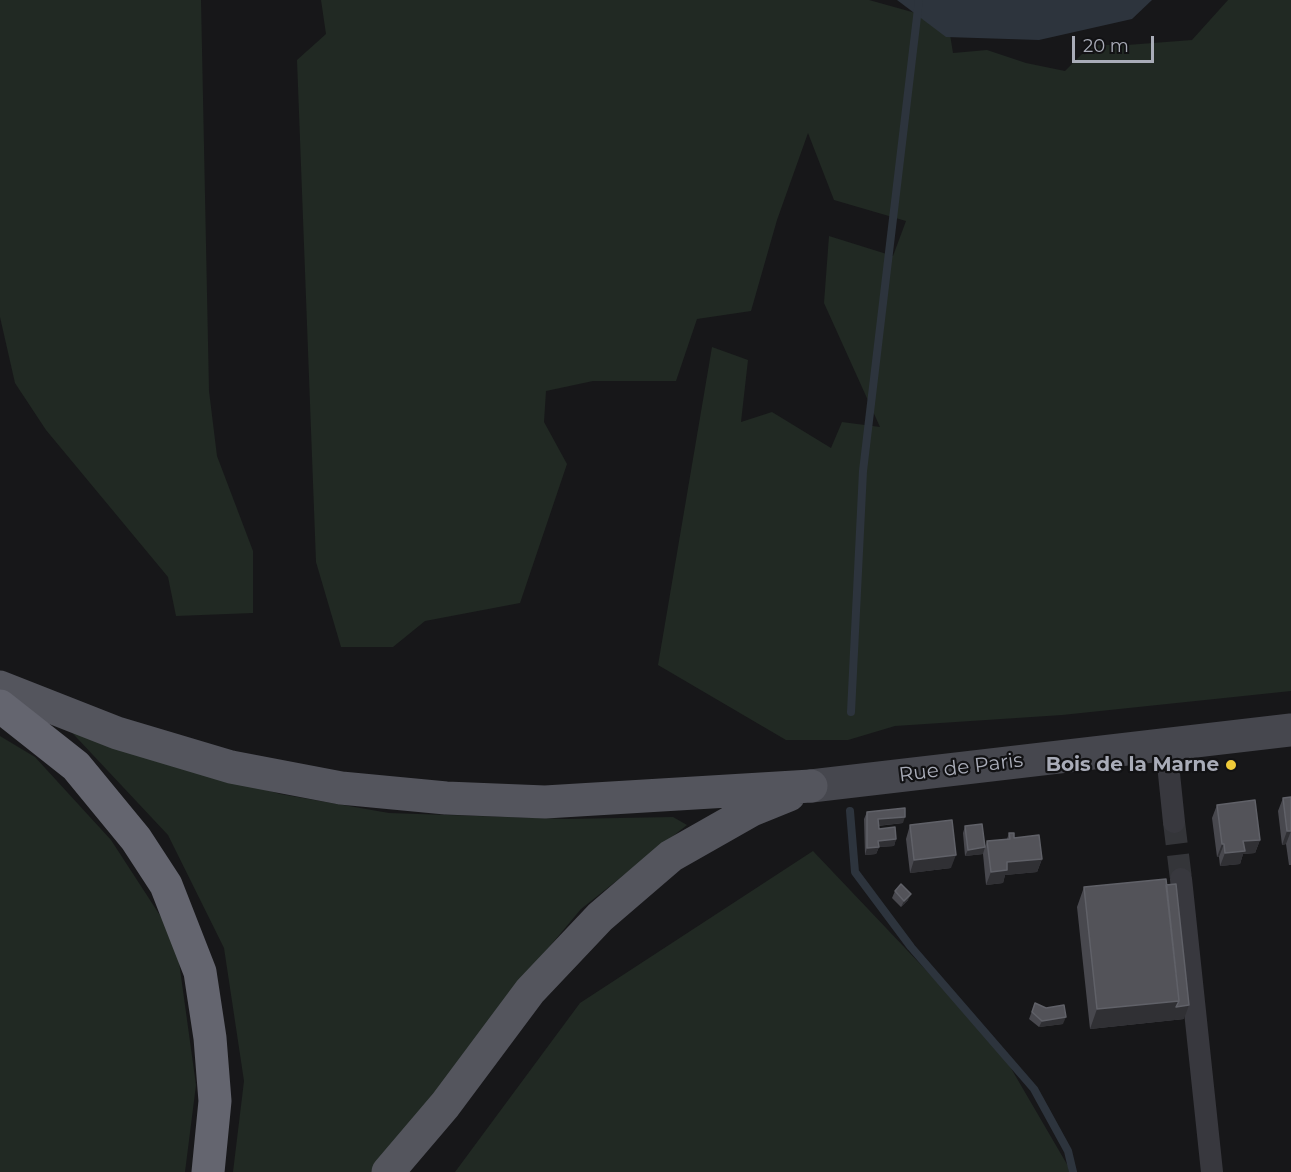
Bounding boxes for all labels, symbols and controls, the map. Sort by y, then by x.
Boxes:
scale bar [1075,24,1158,62]
text: 20 m [1083,35,1129,57]
street label: Rue de Paris [898,748,1024,788]
place label: Bois de la Marne [1046,753,1219,777]
marker: Bois de la Marne [1224,758,1238,772]

